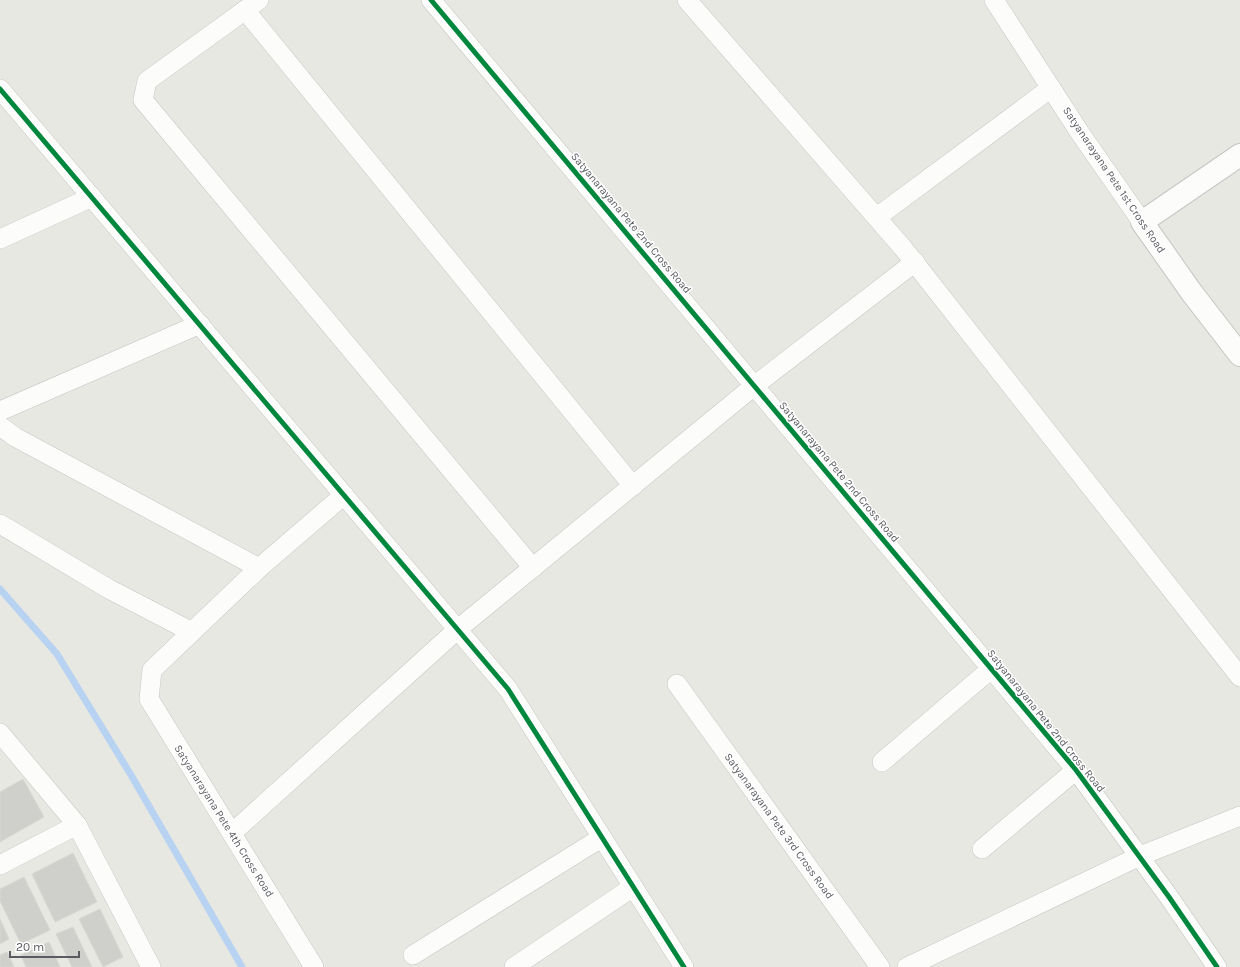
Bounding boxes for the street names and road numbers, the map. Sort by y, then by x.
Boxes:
street label: Satyanarayana Pete 1st Cross Road [1060,104,1168,256]
street label: Satyanarayana Pete 2nd Cross Road [568,150,694,296]
street label: Satyanarayana Pete 2nd Cross Road [776,399,902,545]
street label: Satyanarayana Pete 2nd Cross Road [984,647,1108,795]
street label: Satyanarayana Pete 4th Cross Road [172,742,276,900]
street label: Satyanarayana Pete 3rd Cross Road [722,750,836,902]

